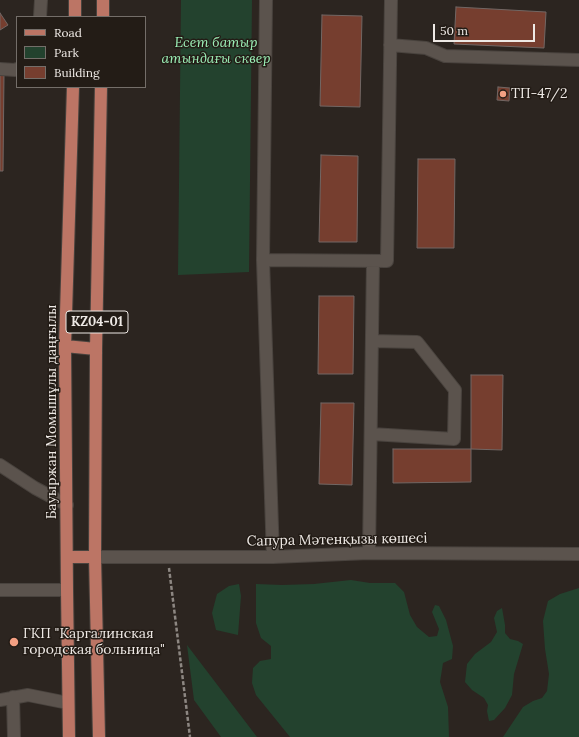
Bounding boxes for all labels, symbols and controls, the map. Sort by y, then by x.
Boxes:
legend [16,16,146,88]
scale bar [435,16,537,42]
text: 50 m [440,23,468,38]
text: Road [54,25,82,40]
park label: Есет батыр атындағы сквер [162,35,270,68]
text: Park [54,45,79,60]
text: Building [54,65,100,80]
place label: ТП-47/2 [511,86,567,102]
marker: ТП-47/2 [498,89,508,99]
street label: Бауыржан Момышұлы даңғылы [44,305,60,519]
road number: KZ04-01 [66,311,128,333]
street label: Сапура Мәтенқызы көшесі [246,530,428,550]
place label: ГКП "Каргалинская городская больница" [23,626,165,658]
marker: ГКП "Каргалинская городская больница" [8,636,20,648]

